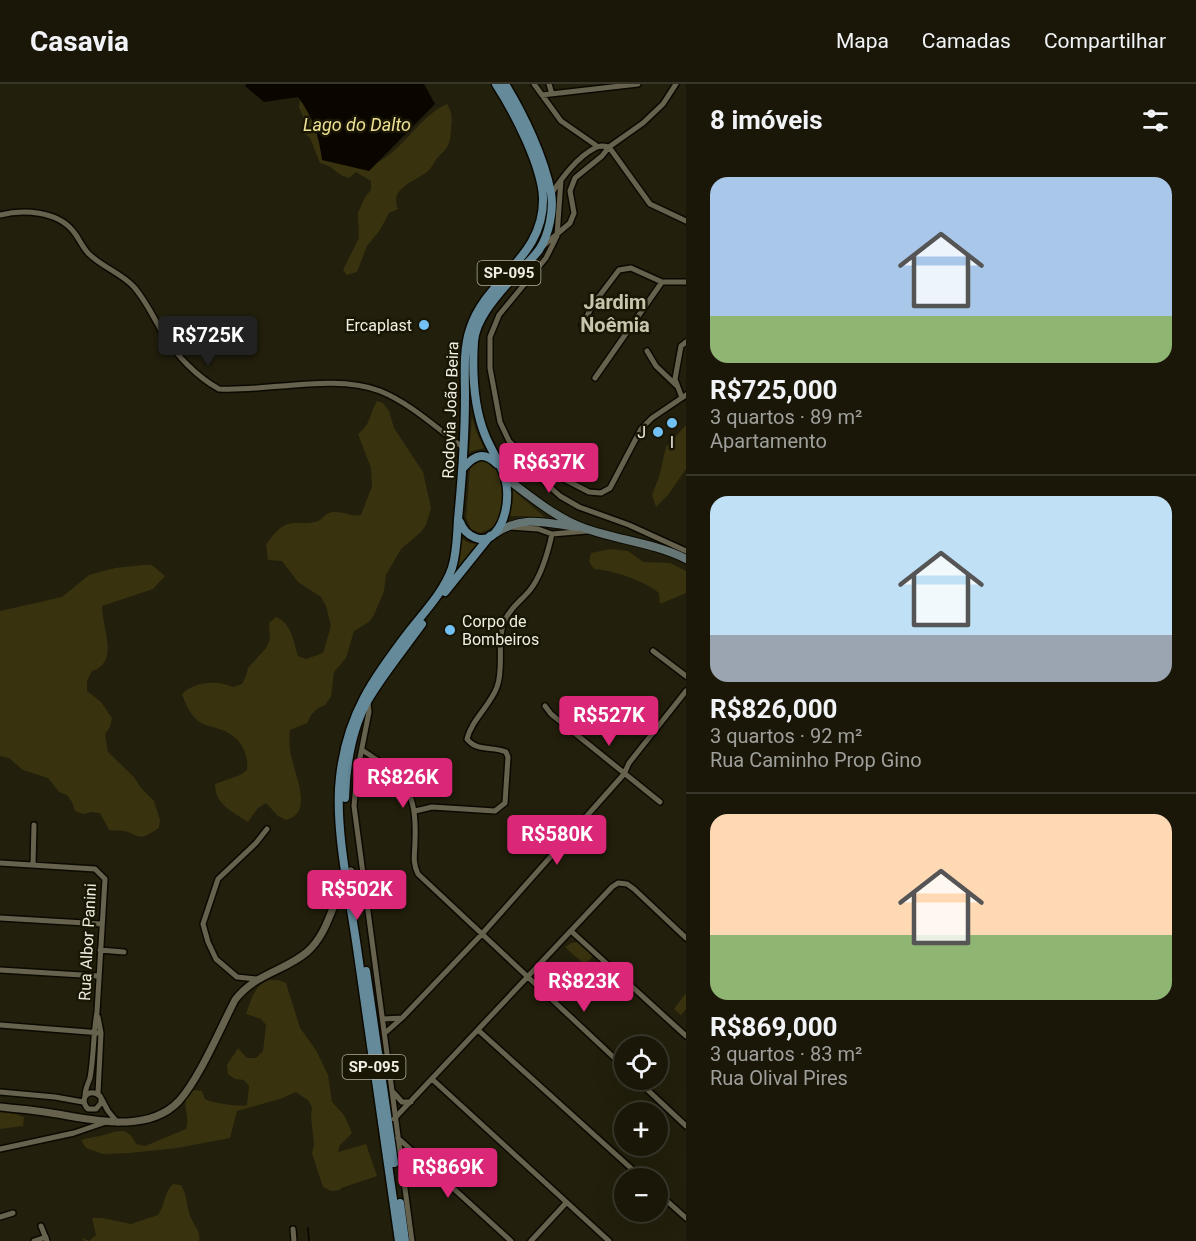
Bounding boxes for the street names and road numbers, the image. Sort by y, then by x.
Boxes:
road number: SP-095 [478,261,540,285]
street label: Rodovia João Beira [439,341,462,479]
street label: Rua Albor Panini [75,883,100,1001]
road number: SP-095 [342,1055,406,1079]

